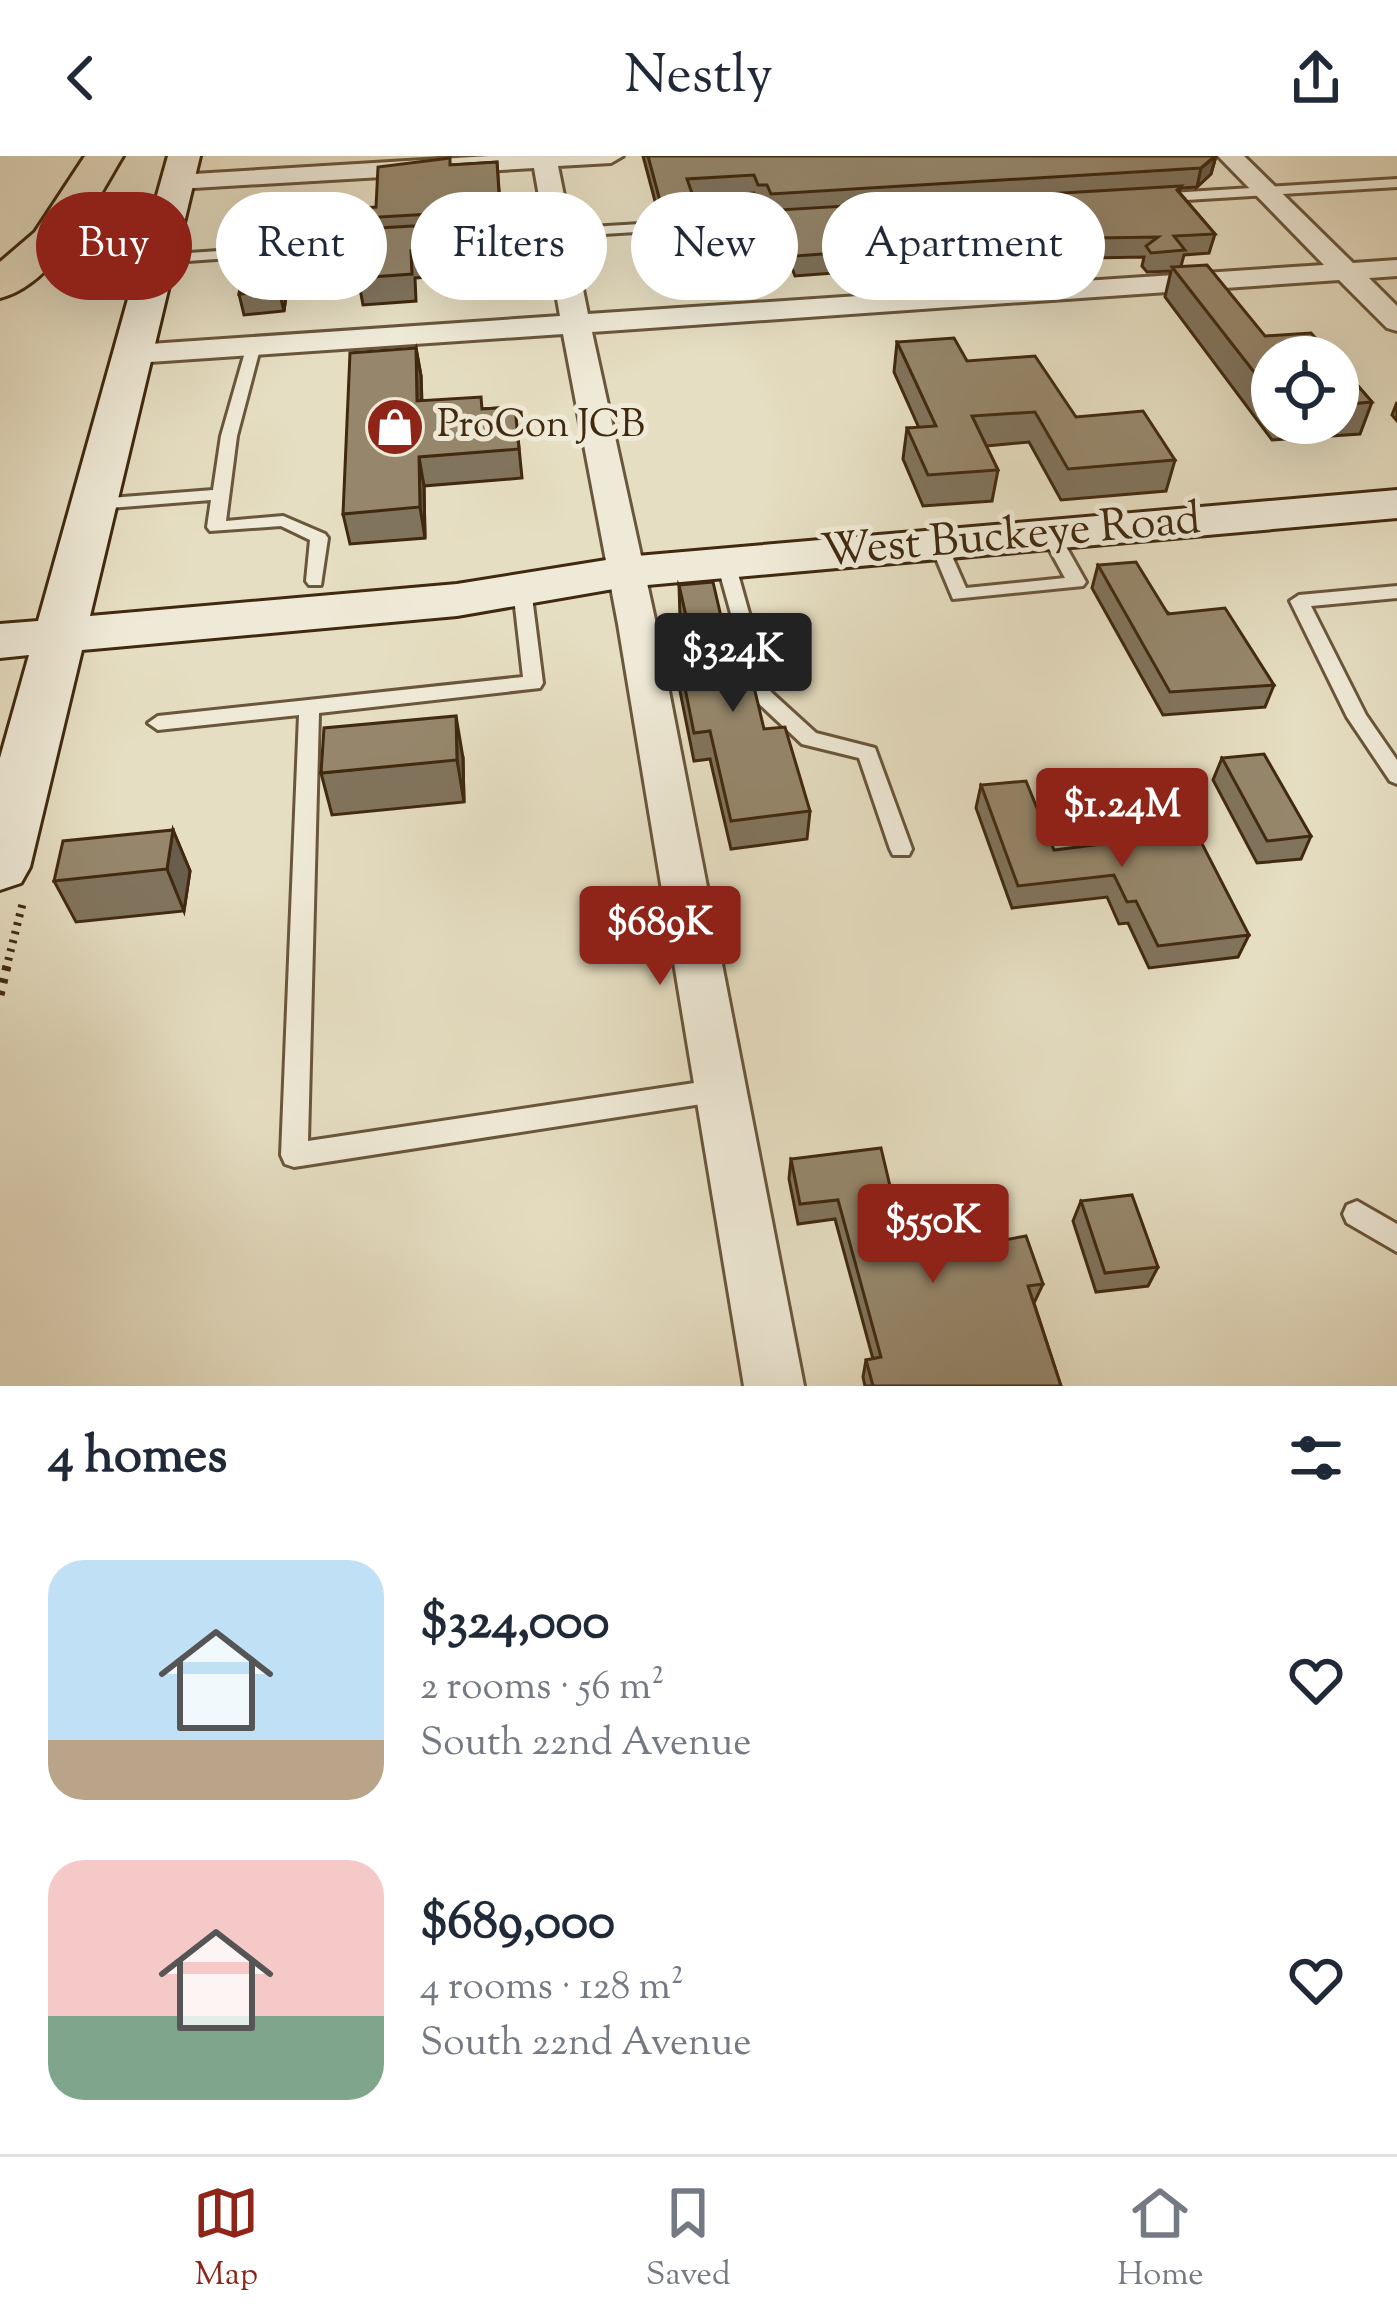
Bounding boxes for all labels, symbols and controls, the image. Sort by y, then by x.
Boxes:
text: Nestly [624,39,773,117]
icon: back [48,45,114,111]
icon: share [1283,45,1349,111]
chip: Buy [36,192,192,300]
chip: Rent [216,192,387,300]
chip: Filters [411,192,607,300]
chip: New [631,192,798,300]
chip: Apartment [822,192,1105,300]
map controls [1251,336,1359,444]
button: locate [1251,336,1359,444]
shop icon: ProCon JCB [364,396,426,458]
place label: ProCon JCB [437,399,645,455]
street label: West Buckeye Road [818,489,1204,587]
pin: $324K [649,613,817,715]
text: $324K [682,624,784,680]
pin: $1.24M [1024,768,1220,870]
text: $1.24M [1063,779,1181,835]
pin: $689K [576,886,744,988]
text: $689K [607,897,713,953]
pin: $550K [849,1184,1017,1286]
text: $550K [885,1195,981,1251]
text: 4 homes [48,1422,227,1495]
icon: filters [1283,1425,1349,1491]
text: $324,000 [420,1588,610,1661]
icon: home [144,1608,288,1752]
icon: heart [1283,1647,1349,1713]
text: 2 rooms · 56 m² [420,1661,664,1717]
text: South 22nd Avenue [420,1717,751,1773]
text: $689,000 [420,1888,615,1961]
icon: home [144,1908,288,2052]
icon: heart [1283,1947,1349,2013]
text: 4 rooms · 128 m² [420,1961,684,2017]
text: South 22nd Avenue [420,2017,751,2073]
tab: Map [193,2180,259,2300]
tab: Saved [646,2180,731,2300]
tab: Home [1117,2180,1204,2300]

